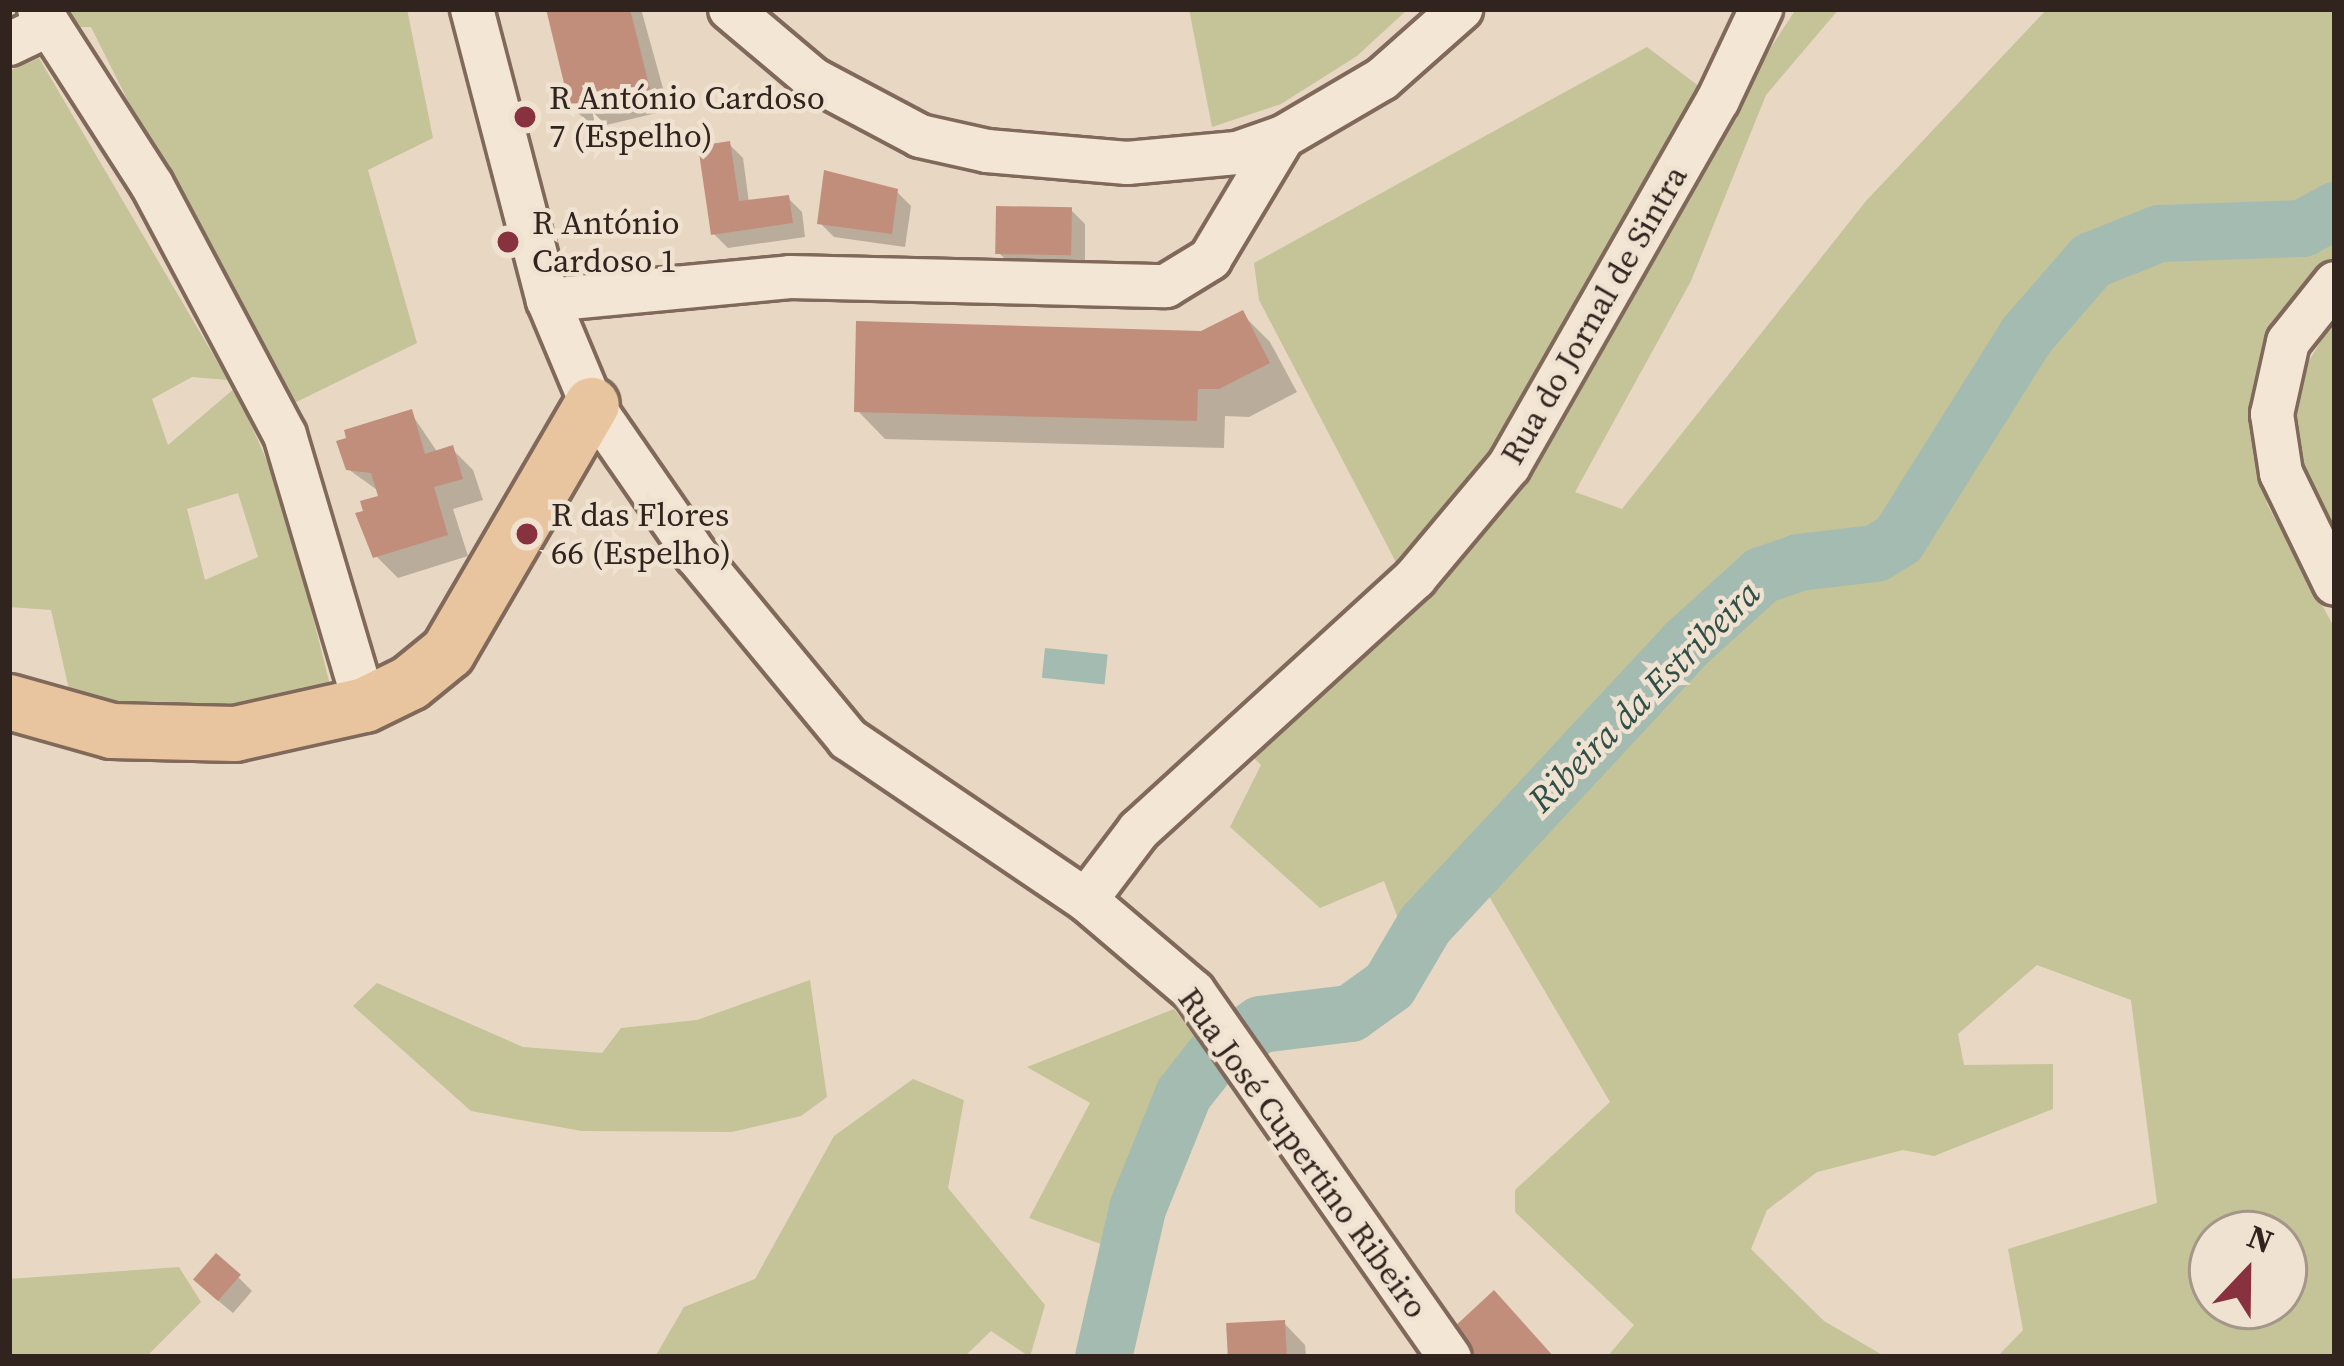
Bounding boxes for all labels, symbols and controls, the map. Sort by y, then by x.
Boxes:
place label: R António Cardoso 7 (Espelho) [549,78,825,156]
marker: R António Cardoso 7 (Espelho) [512,104,538,130]
street label: Rua do Jornal de Sintra [1492,159,1696,471]
place label: R António Cardoso 1 [532,203,680,281]
marker: R António Cardoso 1 [495,229,521,255]
place label: R das Flores 66 (Espelho) [551,495,731,573]
marker: R das Flores 66 (Espelho) [514,521,540,547]
water label: Ribeira da Estribeira [1519,571,1769,821]
street label: Rua José Cupertino Ribeiro [1170,980,1436,1326]
north arrow [2188,1210,2308,1330]
text: N [2241,1214,2280,1264]

